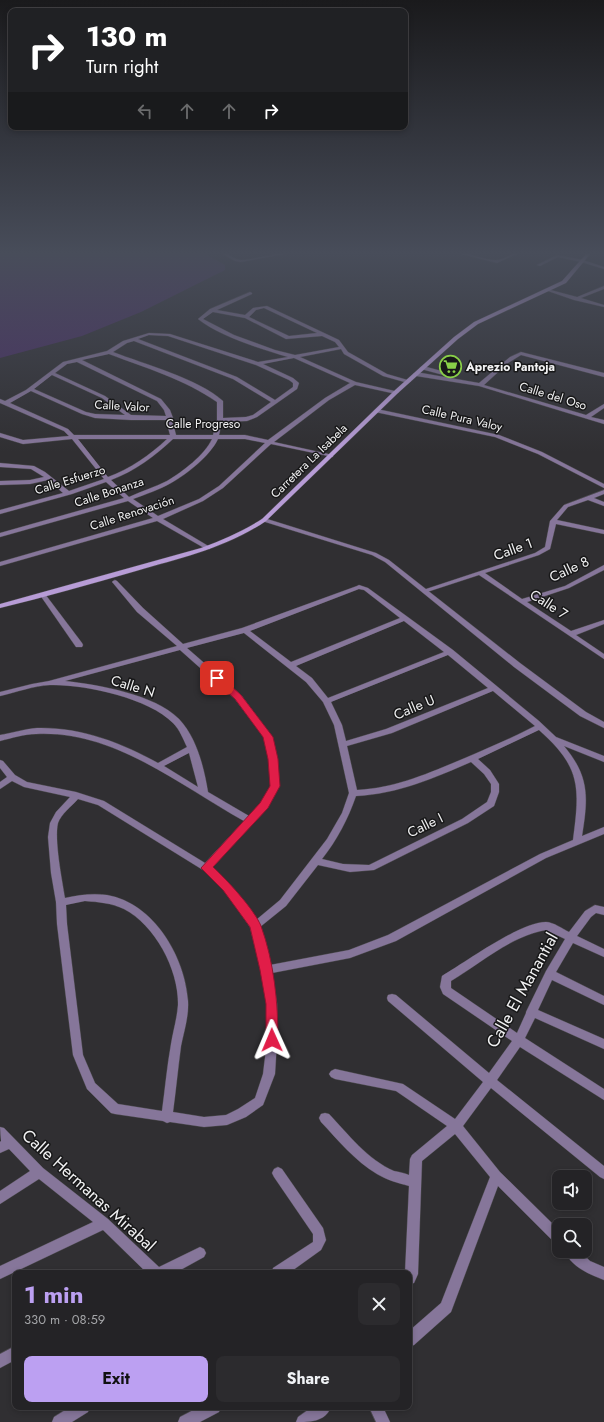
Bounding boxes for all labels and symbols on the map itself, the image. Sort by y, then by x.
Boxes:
supermarket icon: Aprezio Pantoja [437,354,463,380]
place label: Aprezio Pantoja [465,358,555,376]
street label: Calle del Oso [517,377,589,415]
street label: Calle Valor [94,396,151,416]
street label: Calle Pura Valoy [420,400,505,436]
street label: Calle Progreso [166,415,241,433]
street label: Carretera La Isabela [267,419,352,502]
street label: Calle Esfuerzo [32,461,108,499]
street label: Calle Bonanza [72,472,146,512]
street label: Calle Renovación [88,491,176,535]
street label: Calle 1 [491,533,535,565]
street label: Calle 8 [546,551,592,587]
street label: Calle 7 [526,584,572,624]
pin [200,661,234,695]
street label: Calle N [109,670,157,702]
street label: Calle U [390,689,438,725]
street label: Calle I [404,808,446,842]
street label: Calle El Manantial [480,928,564,1052]
position arrow [251,1019,293,1061]
street label: Calle Hermanas Mirabal [17,1123,161,1257]

